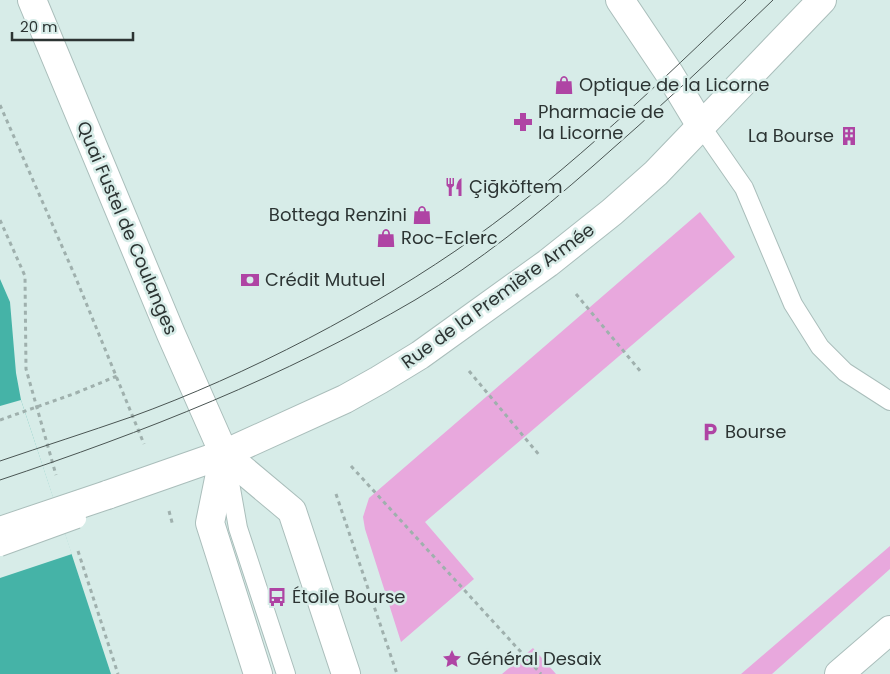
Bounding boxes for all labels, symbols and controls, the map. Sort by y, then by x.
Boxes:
scale bar [12,10,134,42]
text: 20 m [20,16,58,37]
place label: Optique de la Licorne [579,72,770,97]
shop icon: Optique de la Licorne [553,74,575,96]
place label: Pharmacie de la Licorne [538,99,664,145]
pharmacy icon: Pharmacie de la Licorne [512,111,534,133]
street label: Quai Fustel de Coulanges [71,117,184,339]
place label: La Bourse [748,123,834,148]
building icon: La Bourse [838,125,860,147]
place label: Çiğköftem [469,174,562,199]
restaurant icon: Çiğköftem [443,176,465,198]
place label: Bottega Renzini [269,202,407,227]
shop icon: Bottega Renzini [411,204,433,226]
street label: Rue de la Première Armée [396,217,599,374]
place label: Roc-Eclerc [401,225,498,250]
shop icon: Roc-Eclerc [375,227,397,249]
place label: Crédit Mutuel [265,267,385,292]
bank icon: Crédit Mutuel [239,269,261,291]
place label: Bourse [725,419,786,444]
parking icon: Bourse [699,421,721,443]
place label: Étoile Bourse [292,584,405,609]
bus stop icon: Étoile Bourse [266,586,288,608]
place label: Général Desaix [467,646,602,671]
place icon: Général Desaix [441,648,463,670]

